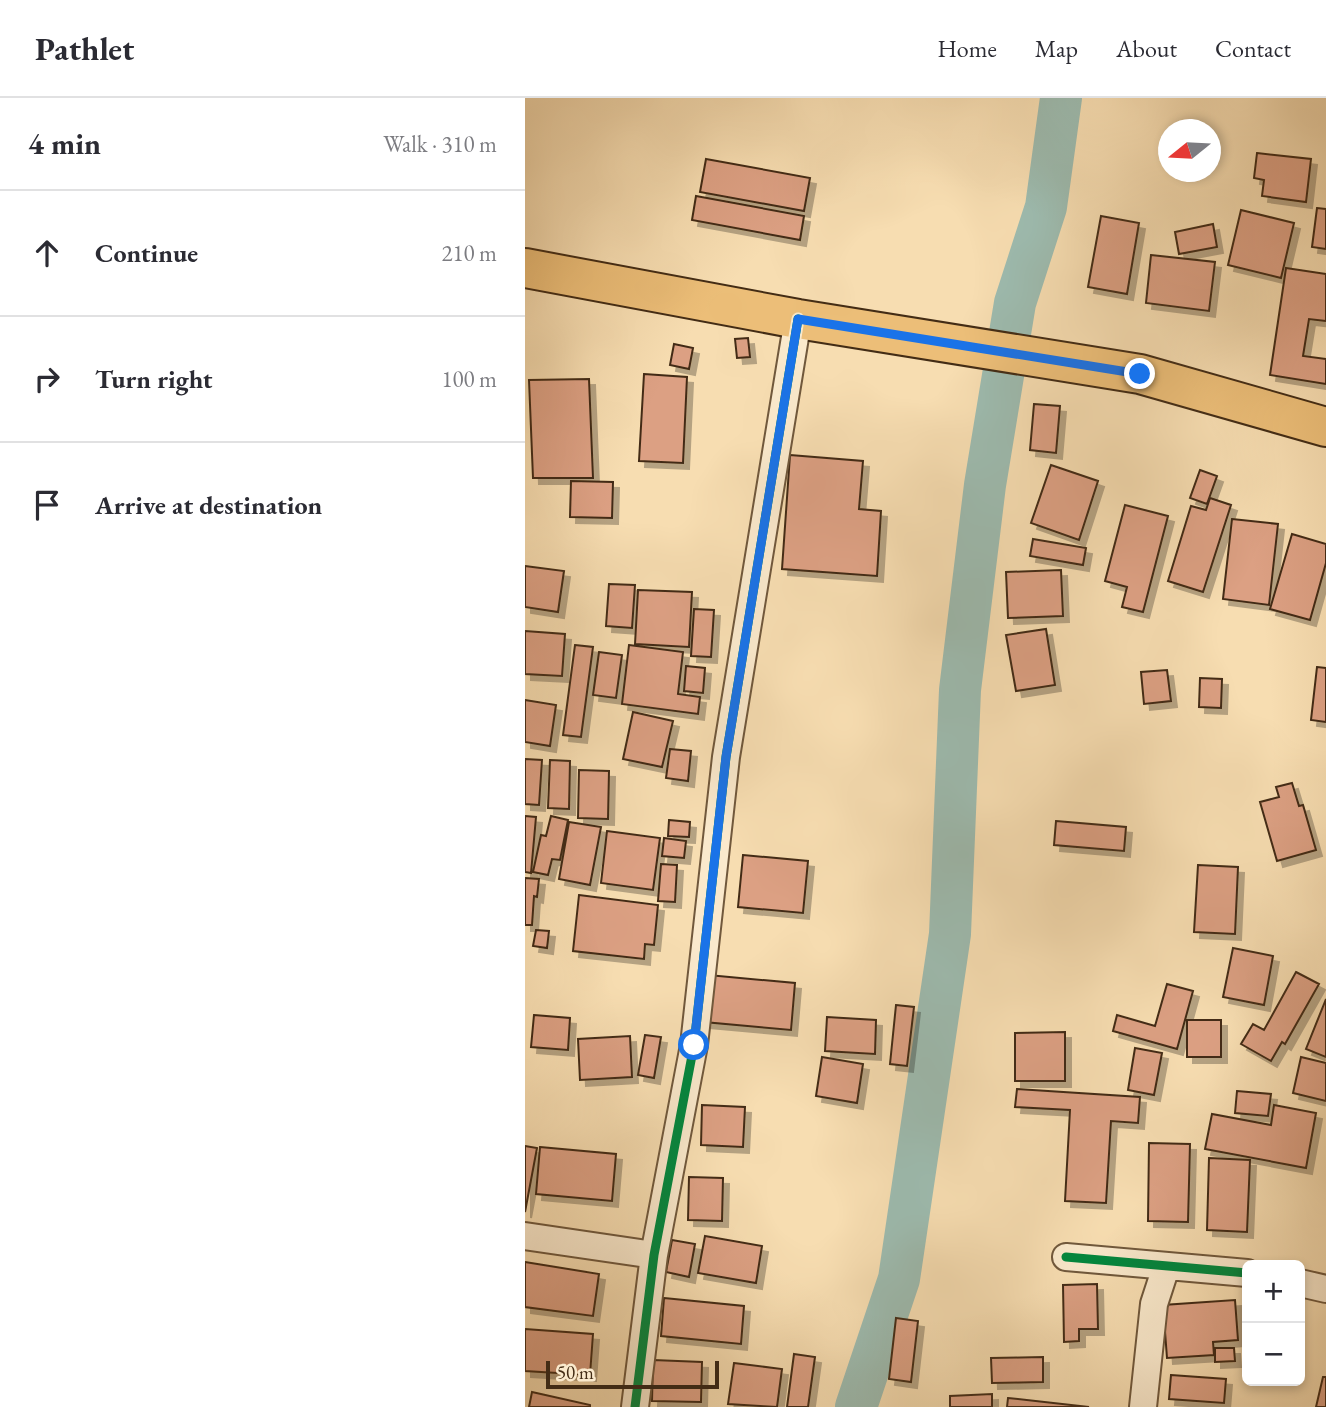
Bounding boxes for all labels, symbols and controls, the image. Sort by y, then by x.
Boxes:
text: Pathlet [35,27,134,70]
text: Home [937,33,997,64]
text: Map [1035,33,1078,64]
text: About [1116,33,1177,64]
text: Contact [1215,33,1291,64]
north arrow [1158,119,1221,182]
text: 4 min [28,124,101,163]
text: Walk · 310 m [383,129,497,159]
icon: ahead [28,234,66,272]
text: Continue [95,236,198,270]
text: 210 m [441,238,497,268]
route end [1124,358,1155,389]
icon: right [28,360,66,398]
text: Turn right [95,362,213,396]
text: 100 m [441,364,497,394]
icon: arrive [28,486,66,524]
text: Arrive at destination [95,488,322,522]
route start [678,1029,709,1060]
map controls [1242,1260,1305,1386]
button: + [1242,1260,1305,1323]
button: − [1242,1323,1305,1386]
scale bar [546,1358,719,1390]
text: 50 m [557,1360,594,1385]

